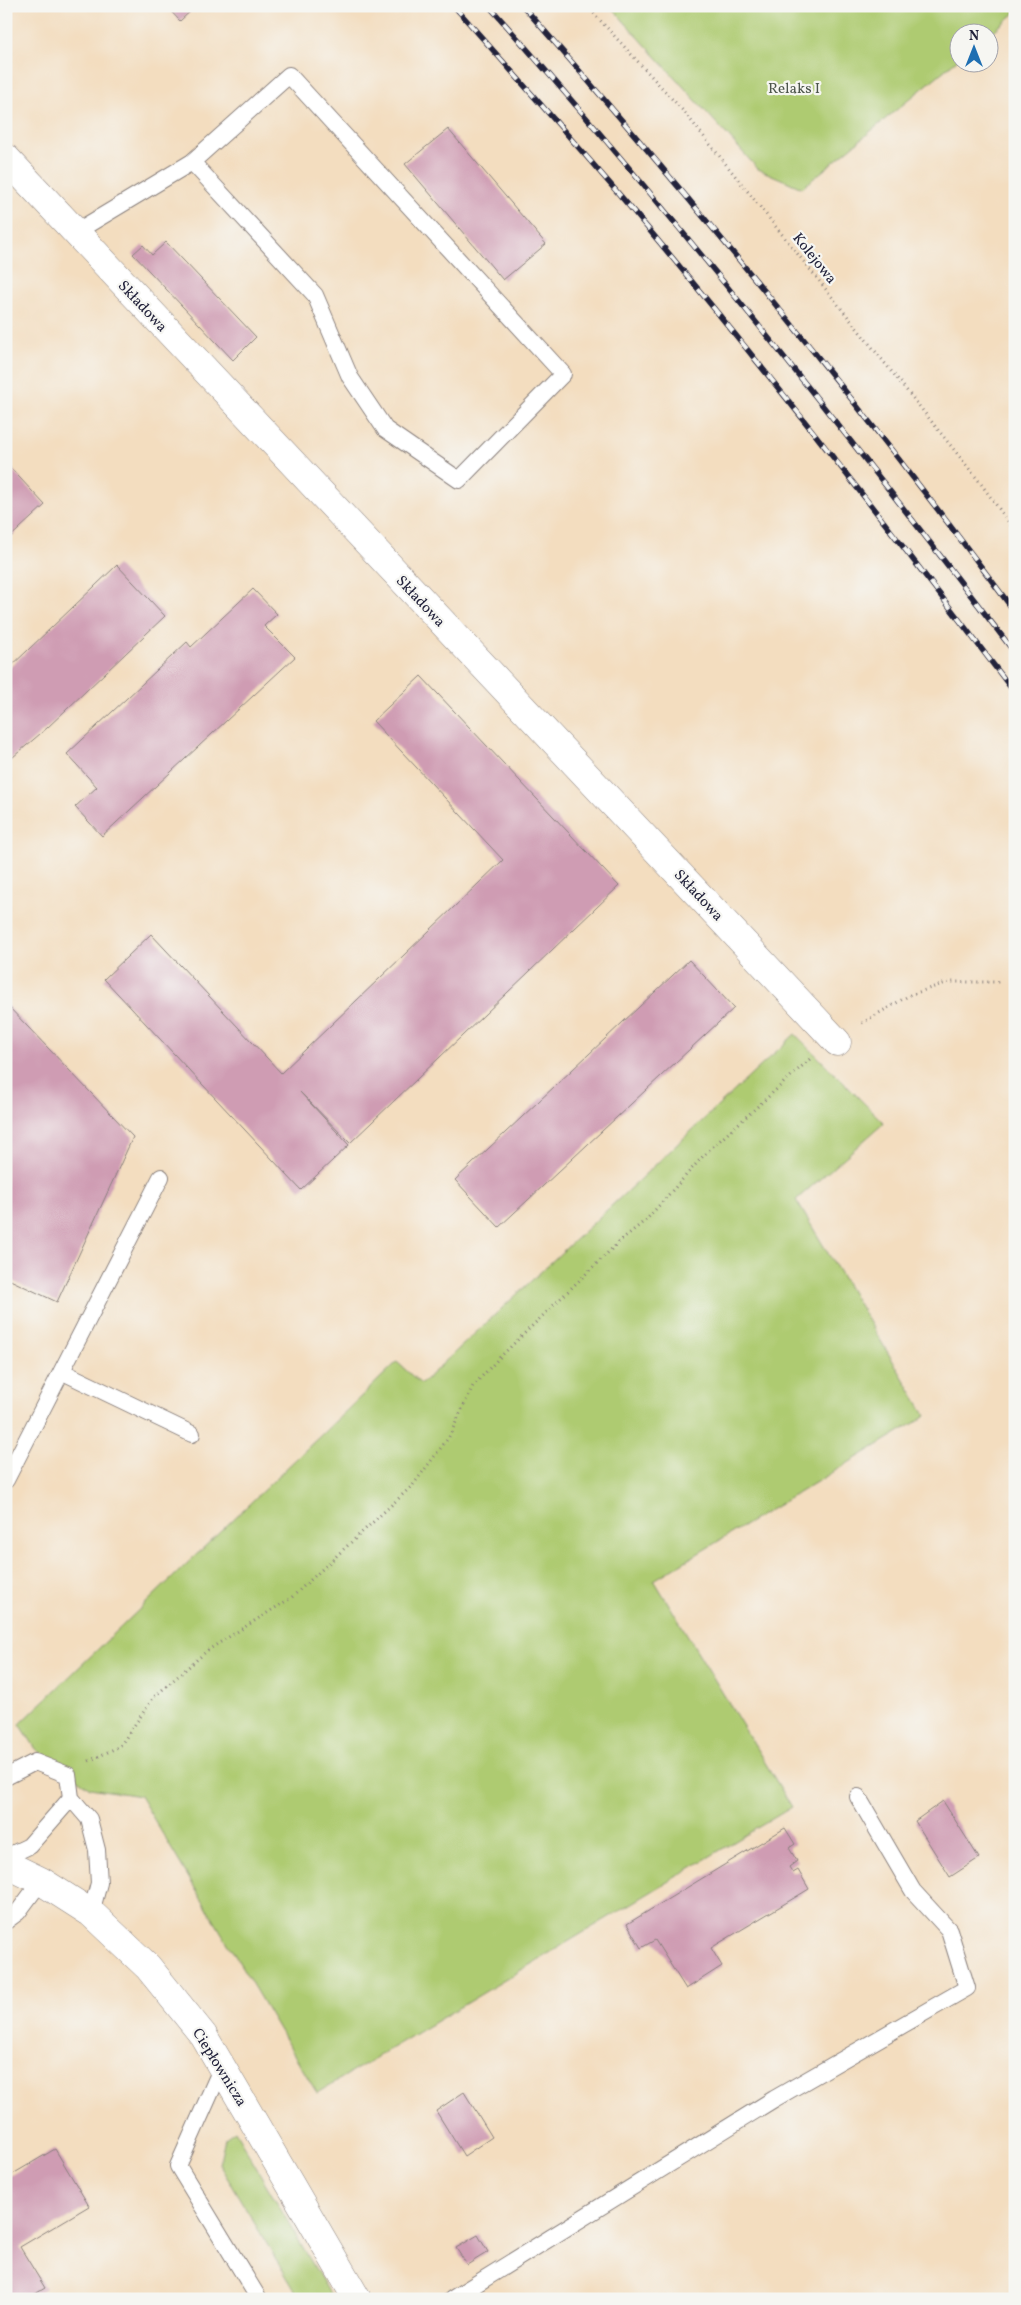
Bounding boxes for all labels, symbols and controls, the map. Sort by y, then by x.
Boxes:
north arrow [948,22,998,72]
text: N [969,27,979,46]
park label: Relaks I [768,79,820,100]
street label: Kolejowa [787,229,841,289]
street label: Składowa [112,277,171,338]
street label: Składowa [390,572,449,633]
street label: Składowa [668,866,727,927]
street label: Ciepłownicza [186,2025,251,2111]

